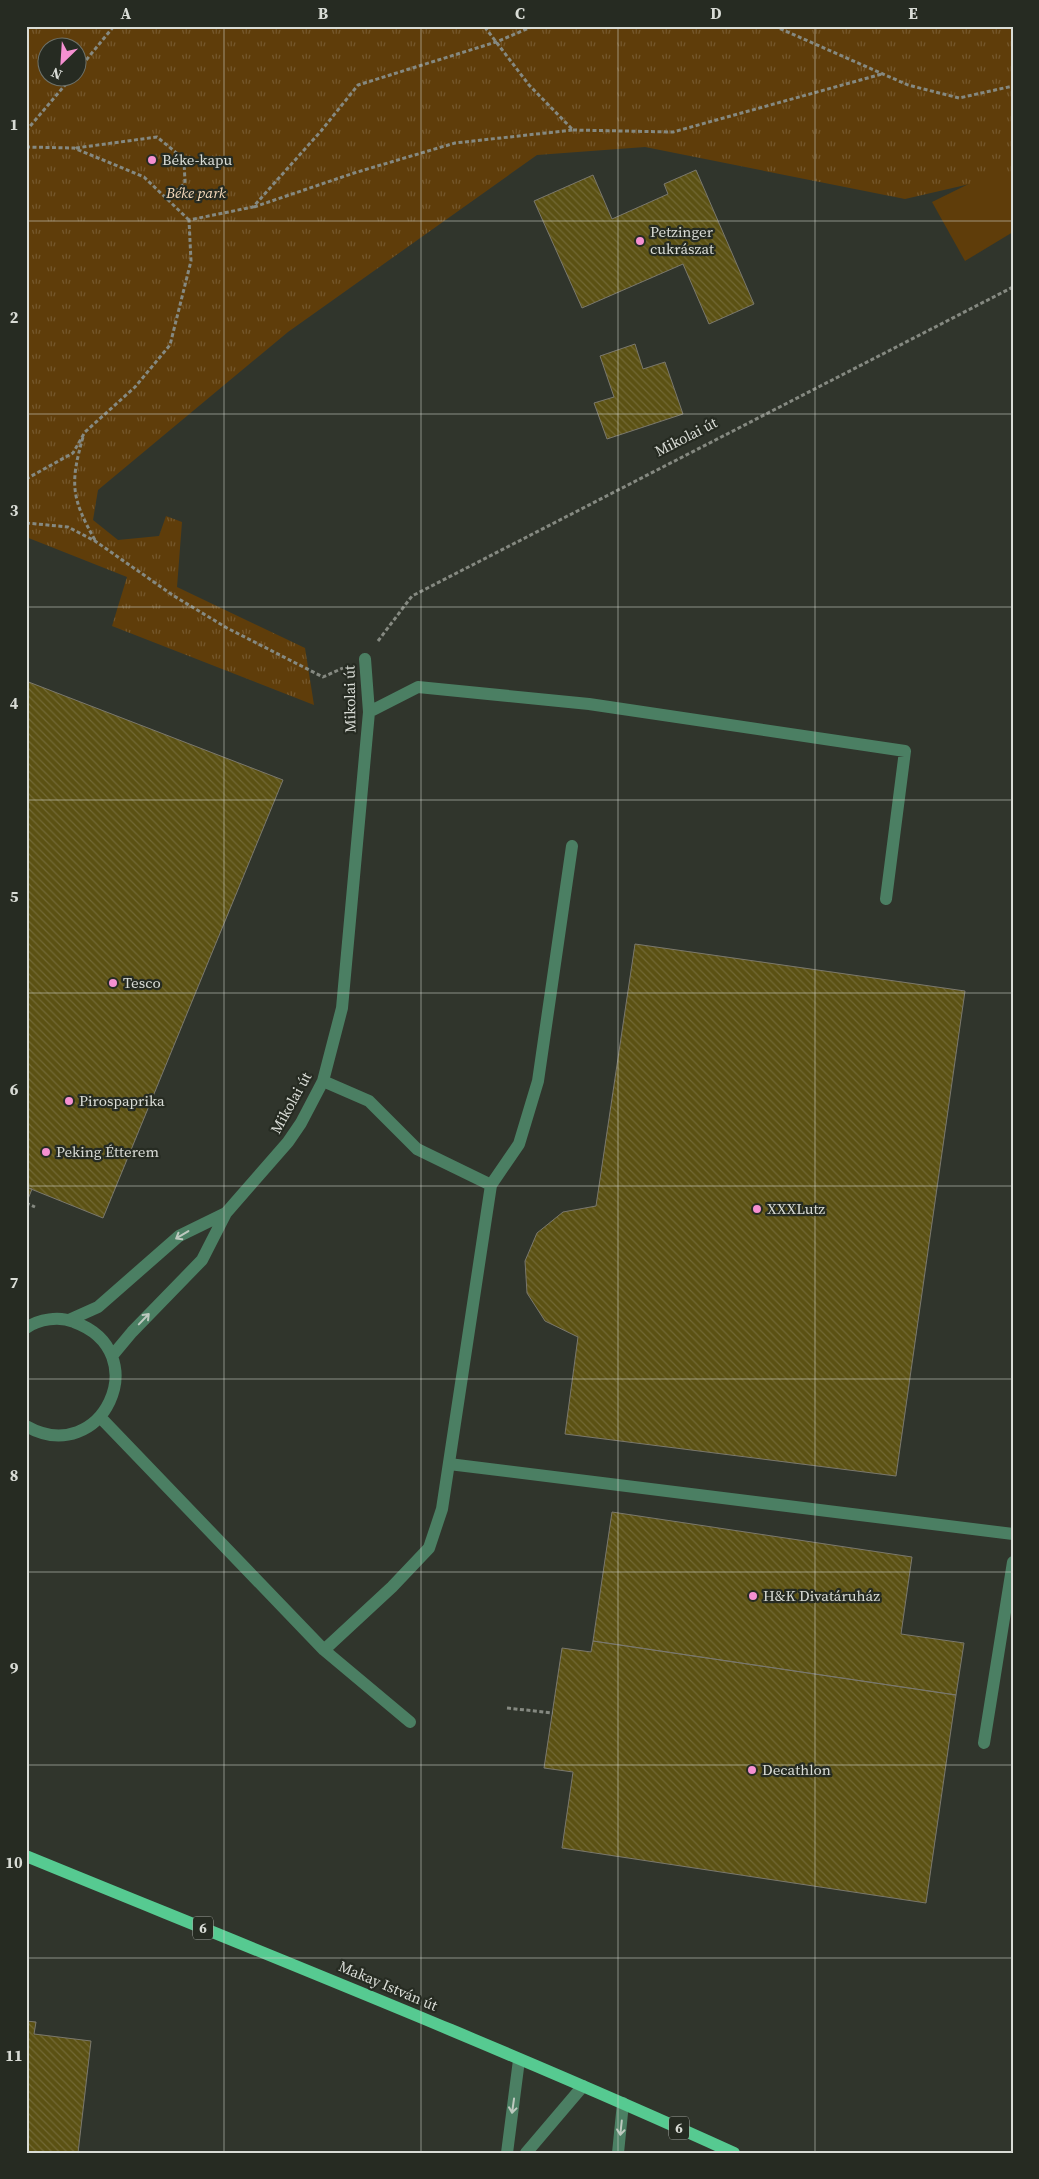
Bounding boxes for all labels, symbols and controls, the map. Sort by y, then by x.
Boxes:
text: A [121,2,132,24]
text: B [318,2,329,24]
text: C [515,2,525,24]
text: D [710,2,722,24]
text: E [908,2,918,24]
north arrow [38,38,88,88]
text: N [48,63,65,85]
text: 1 [10,113,18,135]
place label: Béke-kapu [162,149,232,170]
marker: Béke-kapu [146,154,158,166]
park label: Béke park [165,182,227,203]
place label: Petzinger cukrászat [650,221,714,259]
marker: Petzinger cukrászat [634,235,646,247]
text: 2 [10,306,19,328]
street label: Mikolai út [651,412,721,461]
text: 3 [10,499,19,521]
street label: Mikolai út [338,665,361,733]
text: 4 [10,692,19,714]
text: 5 [10,885,19,907]
place label: Tesco [123,972,161,993]
marker: Tesco [107,977,119,989]
street label: Mikolai út [265,1068,316,1137]
text: 6 [10,1078,19,1100]
place label: Pirospaprika [79,1090,165,1111]
marker: Pirospaprika [63,1095,75,1107]
place label: Peking Étterem [56,1141,159,1162]
marker: Peking Étterem [40,1146,52,1158]
place label: XXXLutz [767,1198,825,1219]
marker: XXXLutz [751,1203,763,1215]
one-way arrow [175,1230,190,1240]
text: 7 [10,1271,19,1293]
one-way arrow [138,1313,151,1325]
text: 8 [10,1464,18,1486]
place label: H&K Divatáruház [763,1585,880,1606]
marker: H&K Divatáruház [747,1590,759,1602]
text: 9 [10,1657,19,1679]
place label: Decathlon [762,1759,831,1780]
marker: Decathlon [746,1764,758,1776]
text: 10 [5,1851,23,1873]
road number: 6 [193,1916,213,1940]
street label: Makay István út [335,1955,441,2016]
text: 11 [5,2044,23,2066]
one-way arrow [508,2098,518,2114]
road number: 6 [669,2116,689,2140]
one-way arrow [616,2119,625,2135]

